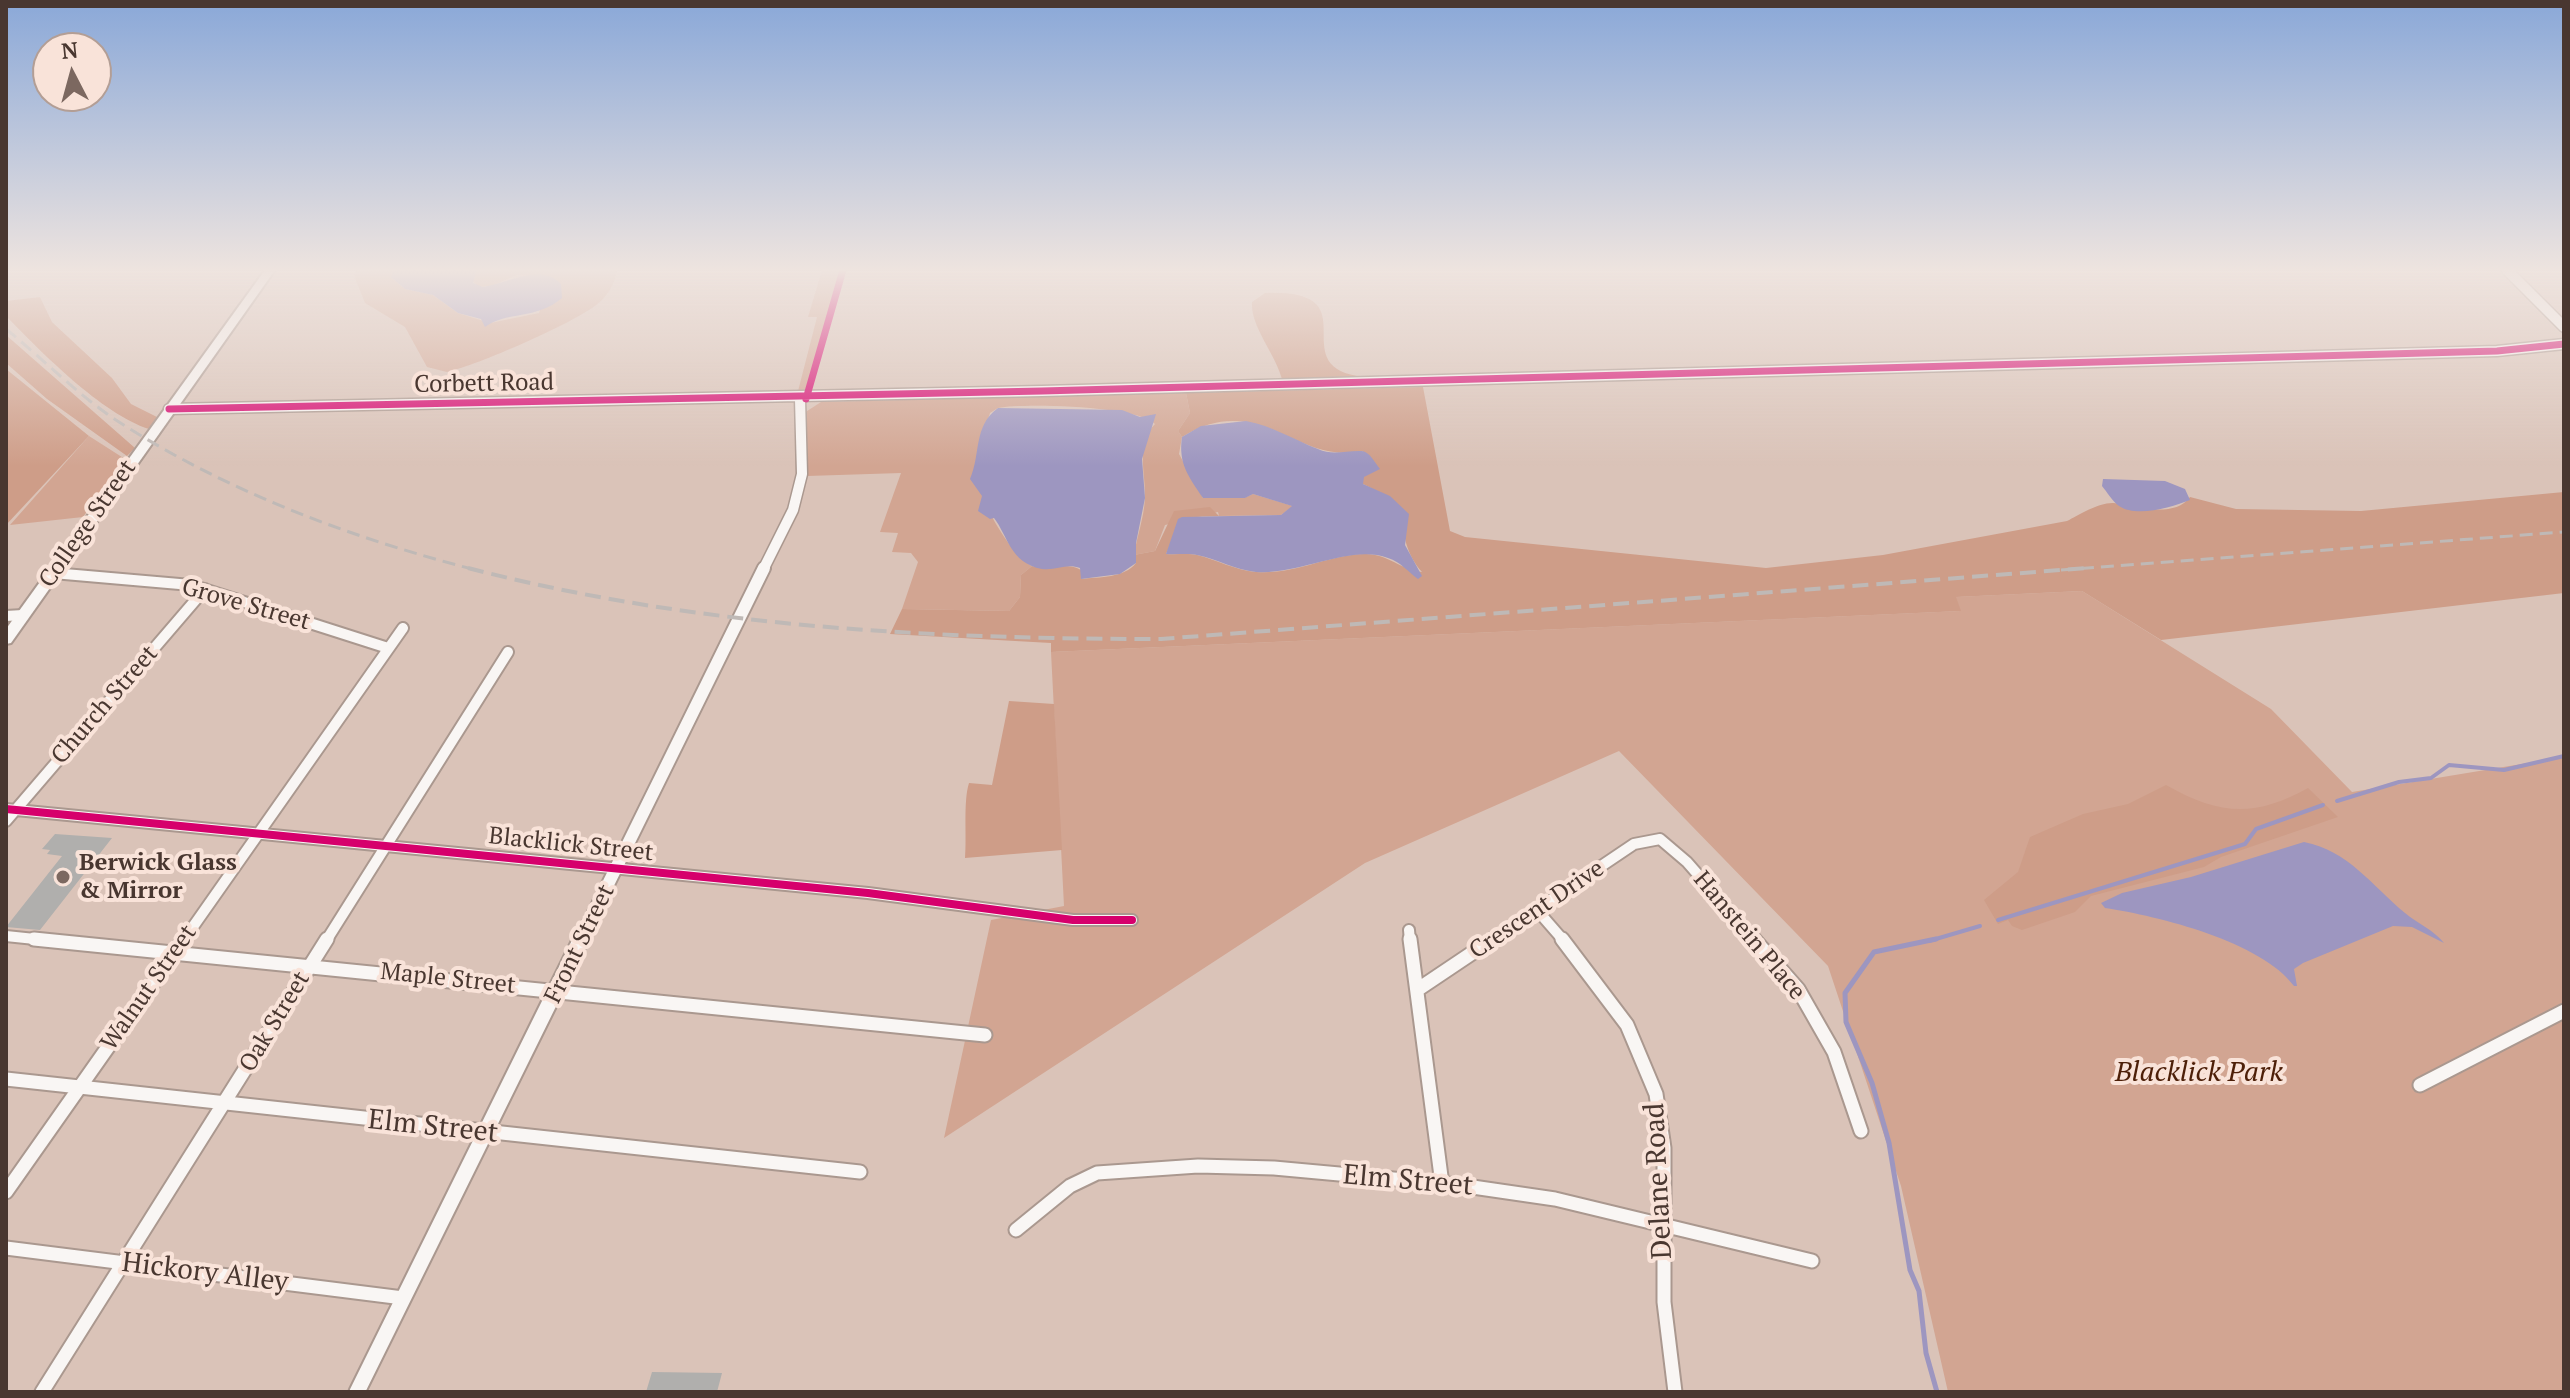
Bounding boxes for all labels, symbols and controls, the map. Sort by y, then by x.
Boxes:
north arrow [32,32,112,112]
text: N [60,34,79,65]
street label: Corbett Road [414,368,554,400]
street label: College Street [33,455,143,593]
street label: Grove Street [178,573,314,637]
street label: Church Street [46,640,164,770]
street label: Blacklick Street [487,822,655,868]
place label: Berwick Glass & Mirror [79,849,237,905]
street label: Crescent Drive [1464,854,1610,966]
street label: Hanstein Place [1687,866,1811,1006]
marker: Berwick Glass & Mirror [54,868,72,886]
street label: Front Street [539,880,621,1008]
street label: Walnut Street [95,920,203,1056]
street label: Maple Street [379,958,517,1000]
street label: Oak Street [234,967,316,1077]
park label: Blacklick Park [2115,1056,2283,1090]
street label: Delane Road [1638,1102,1680,1260]
street label: Elm Street [366,1103,500,1151]
street label: Elm Street [1342,1159,1474,1203]
street label: Hickory Alley [120,1246,290,1300]

